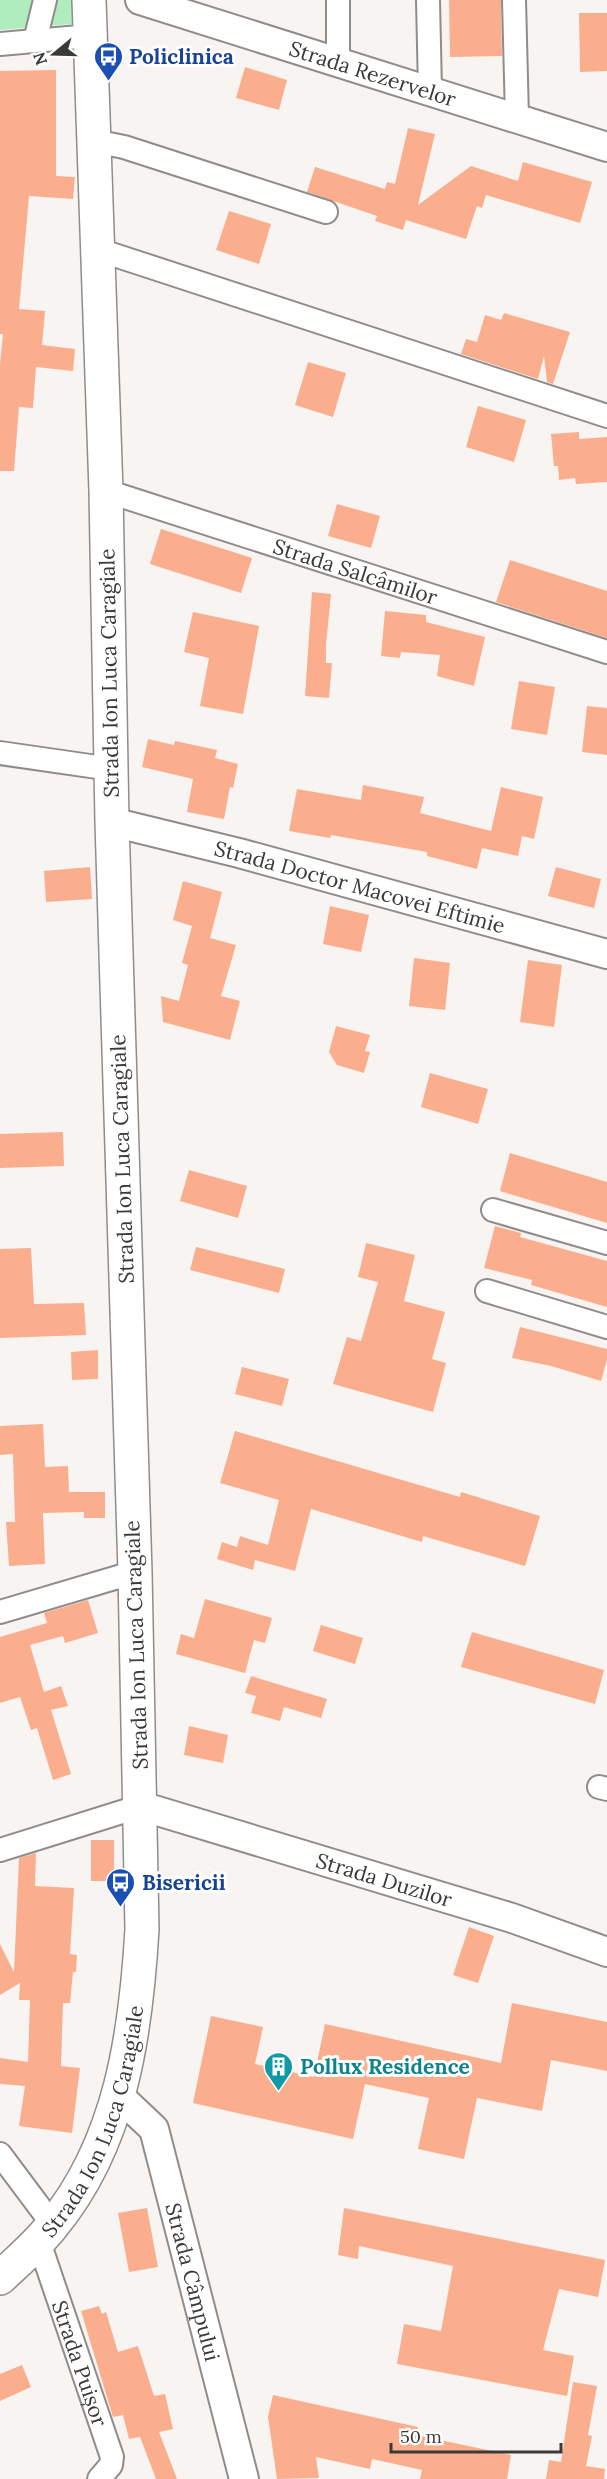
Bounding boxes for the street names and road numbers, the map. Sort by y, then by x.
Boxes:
street label: Strada Rezervelor [286,34,459,112]
street label: Strada Salcâmilor [270,532,441,610]
street label: Strada Ion Luca Caragiale [93,548,125,798]
street label: Strada Doctor Macovei Eftimie [212,834,508,939]
street label: Strada Ion Luca Caragiale [104,1034,140,1284]
street label: Strada Ion Luca Caragiale [118,1520,154,1770]
street label: Strada Duzilor [313,1846,455,1913]
street label: Strada Ion Luca Caragiale [35,2004,149,2243]
street label: Strada Câmpului [160,2200,227,2364]
street label: Strada Puișor [46,2297,114,2430]

